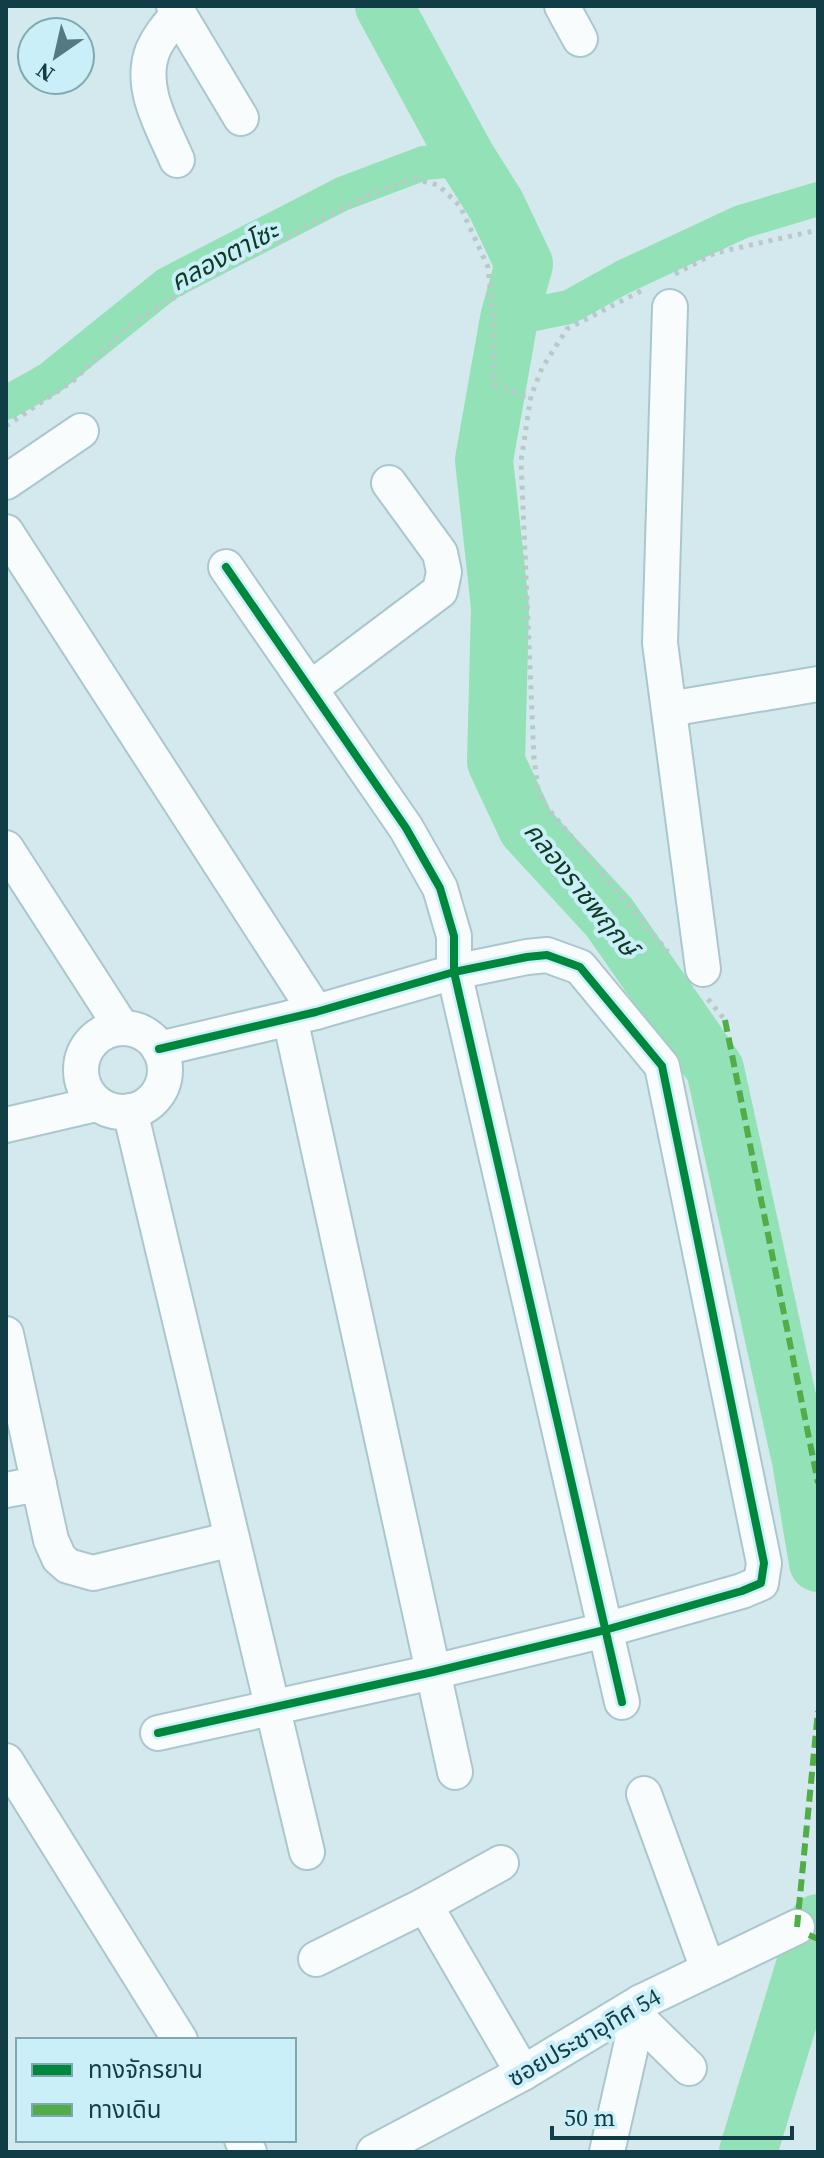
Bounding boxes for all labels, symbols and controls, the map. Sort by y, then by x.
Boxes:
north arrow [16,16,96,96]
text: N [30,56,60,89]
water label: คลองตาโซะ [164,211,286,300]
water label: คลองราชพฤกษ์ [516,814,649,967]
street label: ซอยประชาอุทิศ 54 [501,1980,667,2094]
legend [16,2038,296,2142]
text: ทางจักรยาน [88,2053,203,2086]
scale bar [552,2090,792,2140]
text: ทางเดิน [88,2093,162,2126]
text: 50 m [564,2101,615,2134]

